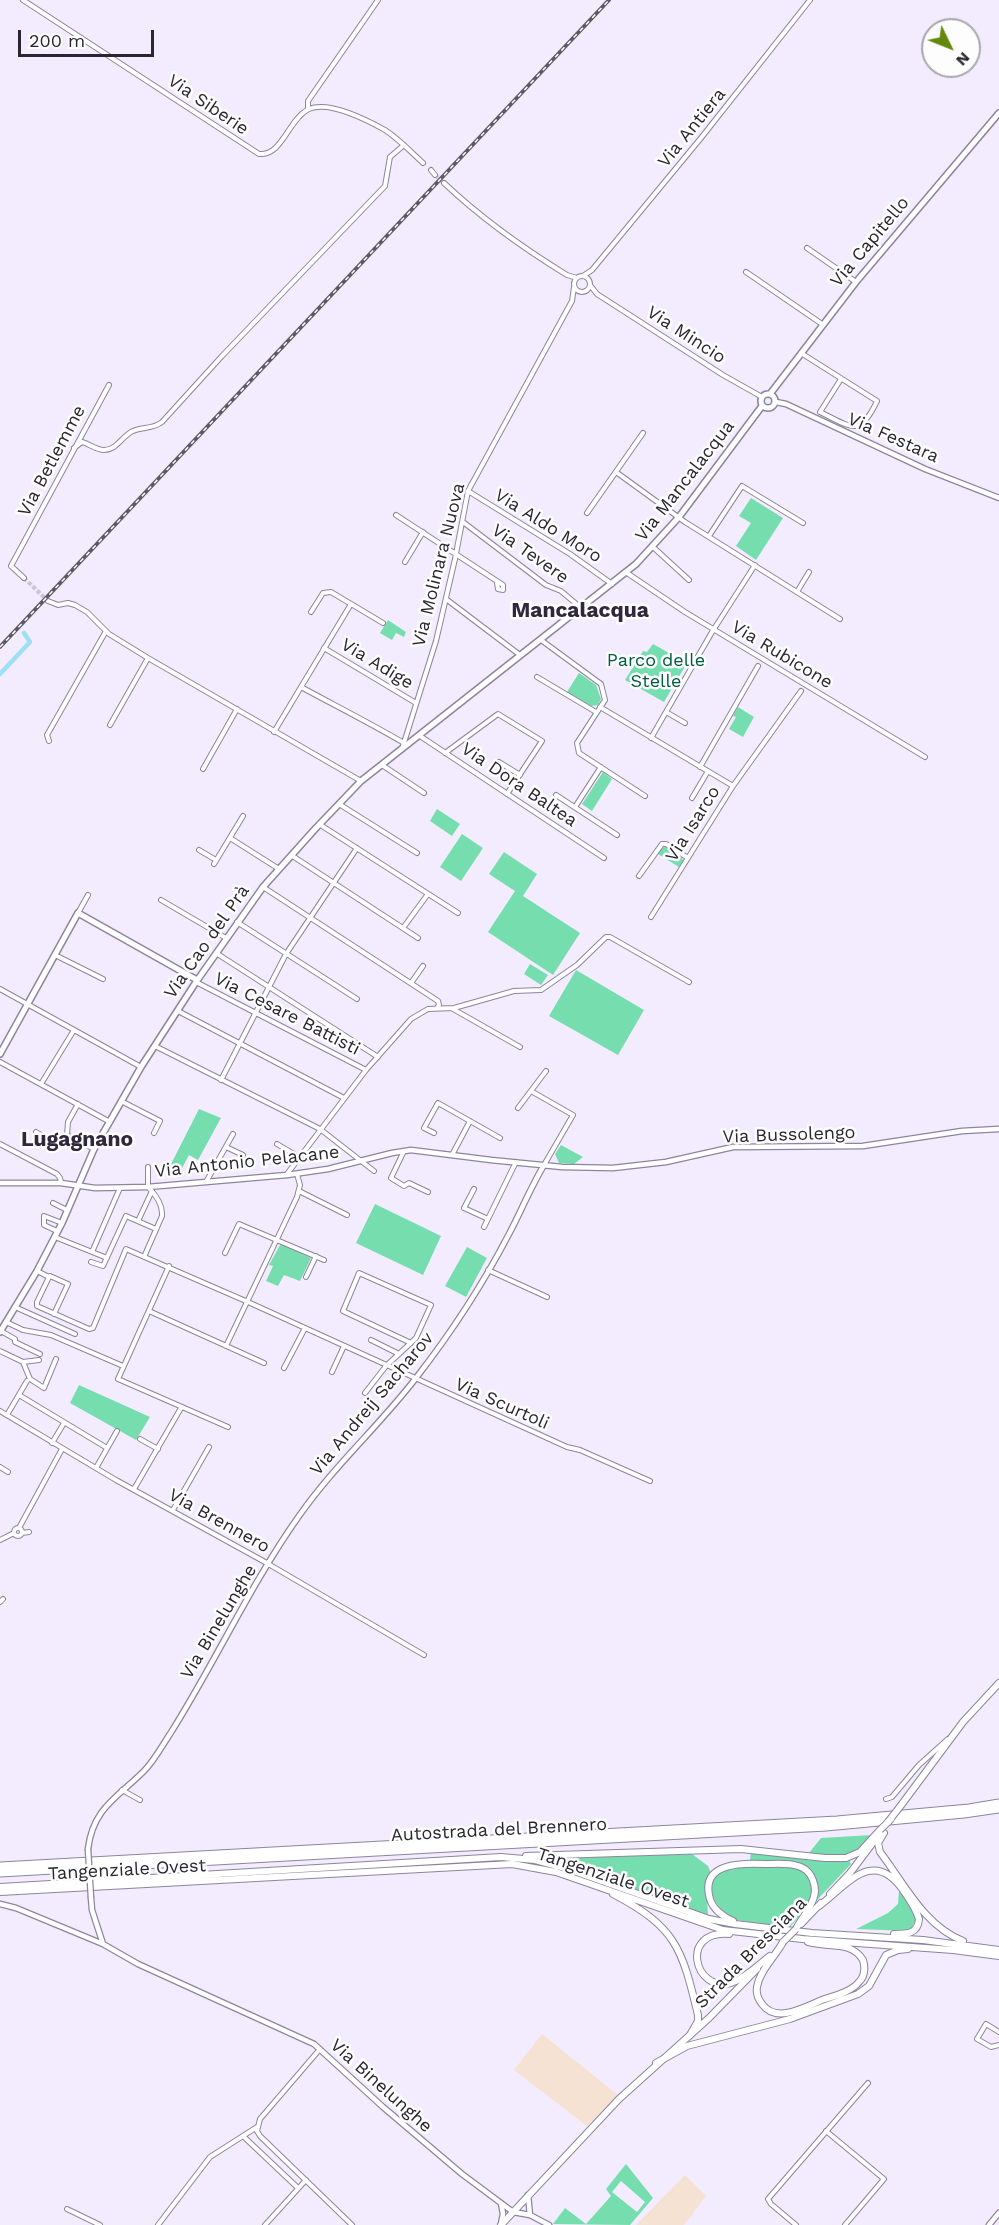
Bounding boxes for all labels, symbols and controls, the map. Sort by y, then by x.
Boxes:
scale bar [21,18,158,56]
north arrow [921,18,981,78]
text: 200 m [29,30,85,51]
text: N [952,48,974,70]
street label: Via Siberie [163,70,253,140]
street label: Via Antiera [654,84,730,172]
street label: Via Capitello [826,192,914,292]
street label: Via Mincio [642,302,730,368]
street label: Via Betlemme [14,402,90,520]
street label: Via Festara [844,408,942,468]
street label: Via Mancalacqua [631,416,739,546]
street label: Via Molinara Nuova [408,481,470,649]
street label: Via Aldo Moro [490,484,606,568]
street label: Via Tevere [487,520,573,588]
district label: Mancalacqua [511,598,649,624]
street label: Via Rubicone [728,616,836,694]
street label: Via Adige [337,634,417,694]
park label: Parco delle Stelle [607,650,705,692]
street label: Via Dora Baltea [457,738,581,832]
street label: Via Isarco [661,782,725,866]
street label: Via Cao del Prà [160,881,254,1003]
street label: Via Cesare Battisti [210,968,364,1060]
street label: Via Bussolengo [722,1122,856,1148]
district label: Lugagnano [21,1127,133,1153]
street label: Via Antonio Pelacane [154,1142,340,1182]
street label: Via Andreij Sacharov [306,1328,438,1480]
street label: Via Scurtoli [451,1374,553,1434]
street label: Via Brennero [165,1484,273,1558]
street label: Via Binelunghe [176,1561,262,1683]
street label: Autostrada del Brennero [391,1814,607,1846]
street label: Tangenziale Ovest [534,1843,692,1913]
street label: Tangenziale Ovest [47,1855,207,1885]
street label: Strada Bresciana [691,1893,811,2013]
street label: Via Binelunghe [326,2035,436,2137]

